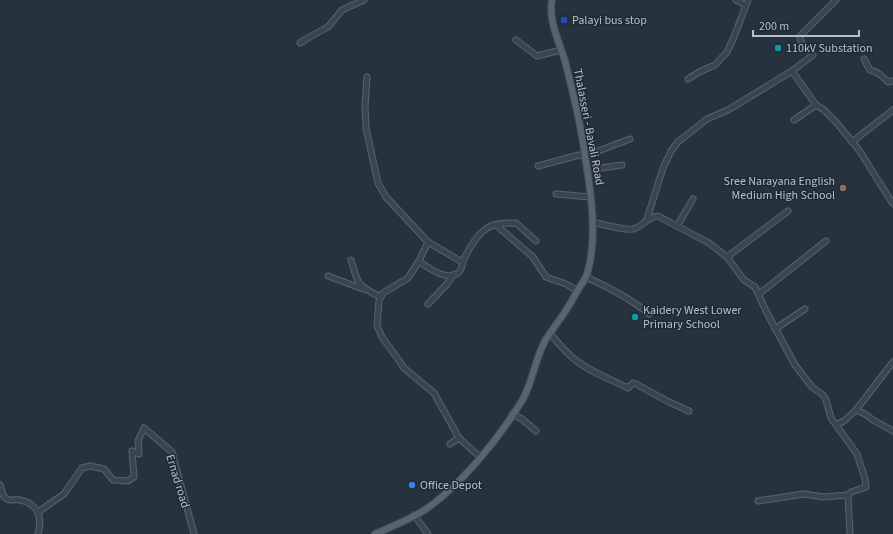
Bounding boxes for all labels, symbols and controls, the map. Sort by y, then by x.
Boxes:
place label: Palayi bus stop [572,12,647,29]
scale bar [753,12,859,38]
marker: Palayi bus stop [559,15,569,25]
text: 200 m [759,18,789,35]
place label: 110kV Substation [786,40,873,57]
marker: 110kV Substation [773,43,783,53]
street label: Thalasseri - Bavali Road [569,67,608,187]
place label: Sree Narayana English Medium High School [724,173,835,204]
marker: Sree Narayana English Medium High School [838,183,848,193]
place label: Kaidery West Lower Primary School [643,302,742,333]
marker: Kaidery West Lower Primary School [630,312,640,322]
street label: Ernad road [161,452,194,510]
place label: Office Depot [420,477,482,494]
marker: Office Depot [407,480,417,490]

